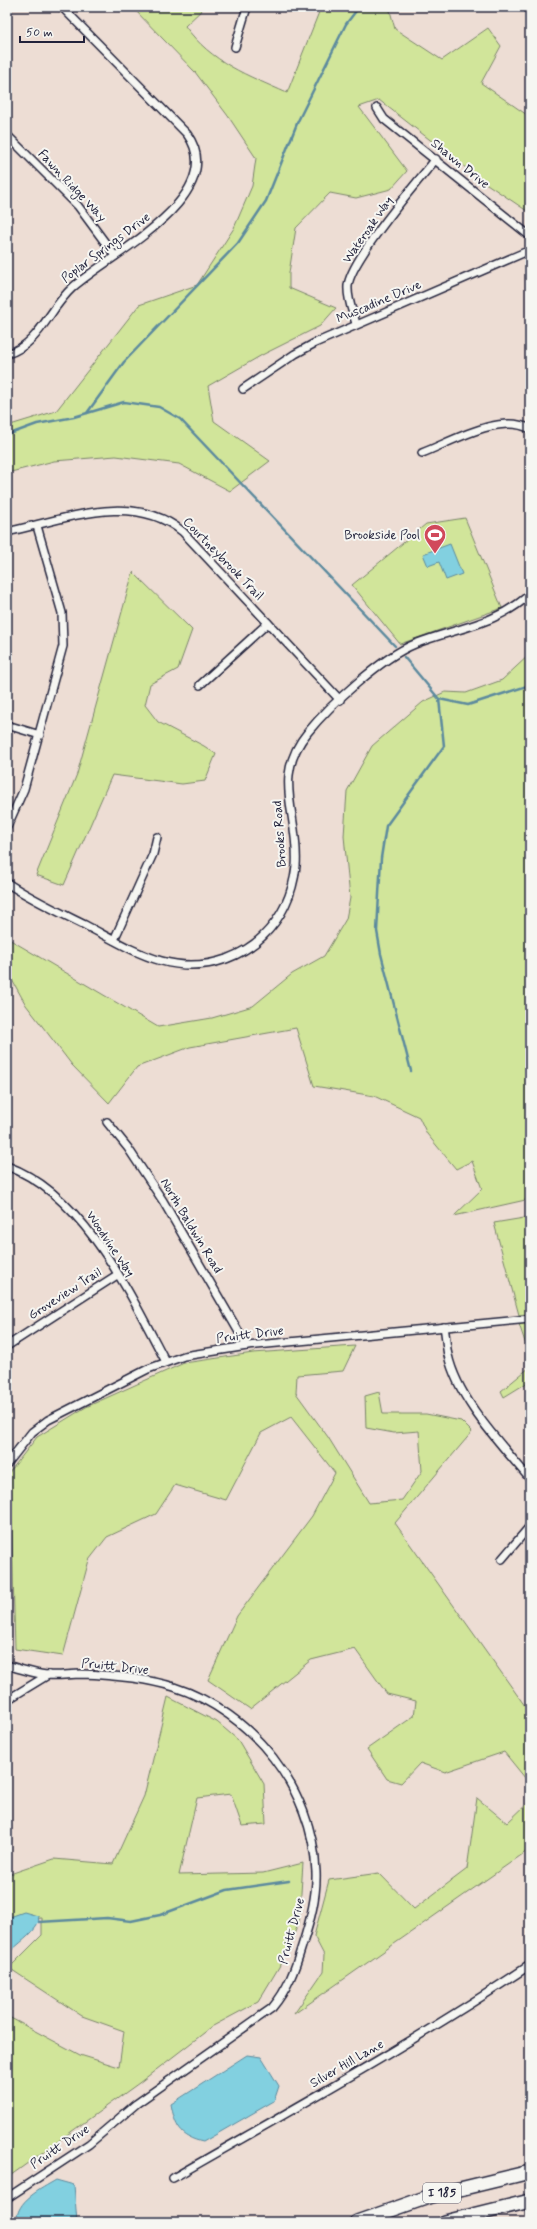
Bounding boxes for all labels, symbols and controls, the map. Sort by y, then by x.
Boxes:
scale bar [20,18,84,44]
text: 50 m [26,25,53,41]
street label: Shawn Drive [427,135,493,193]
street label: Fawn Ridge Way [33,146,110,227]
street label: Wateroak Way [339,193,397,267]
street label: Poplar Springs Drive [58,209,155,288]
street label: Muscadine Drive [334,276,424,328]
street label: Courtneybrook Trail [179,514,267,604]
sports icon: Brookside Pool [422,522,448,555]
place label: Brookside Pool [344,527,420,544]
street label: Brooks Road [269,800,291,868]
street label: North Baldwin Road [156,1175,226,1277]
street label: Woodvine Way [82,1208,138,1280]
street label: Groveview Trail [25,1264,105,1324]
street label: Pruitt Drive [215,1322,285,1348]
street label: Pruitt Drive [80,1655,150,1679]
street label: Pruitt Drive [275,1896,309,1966]
street label: Silver Hill Lane [307,2036,387,2092]
street label: Pruitt Drive [27,2121,93,2173]
road number: I 185 [423,2183,461,2203]

